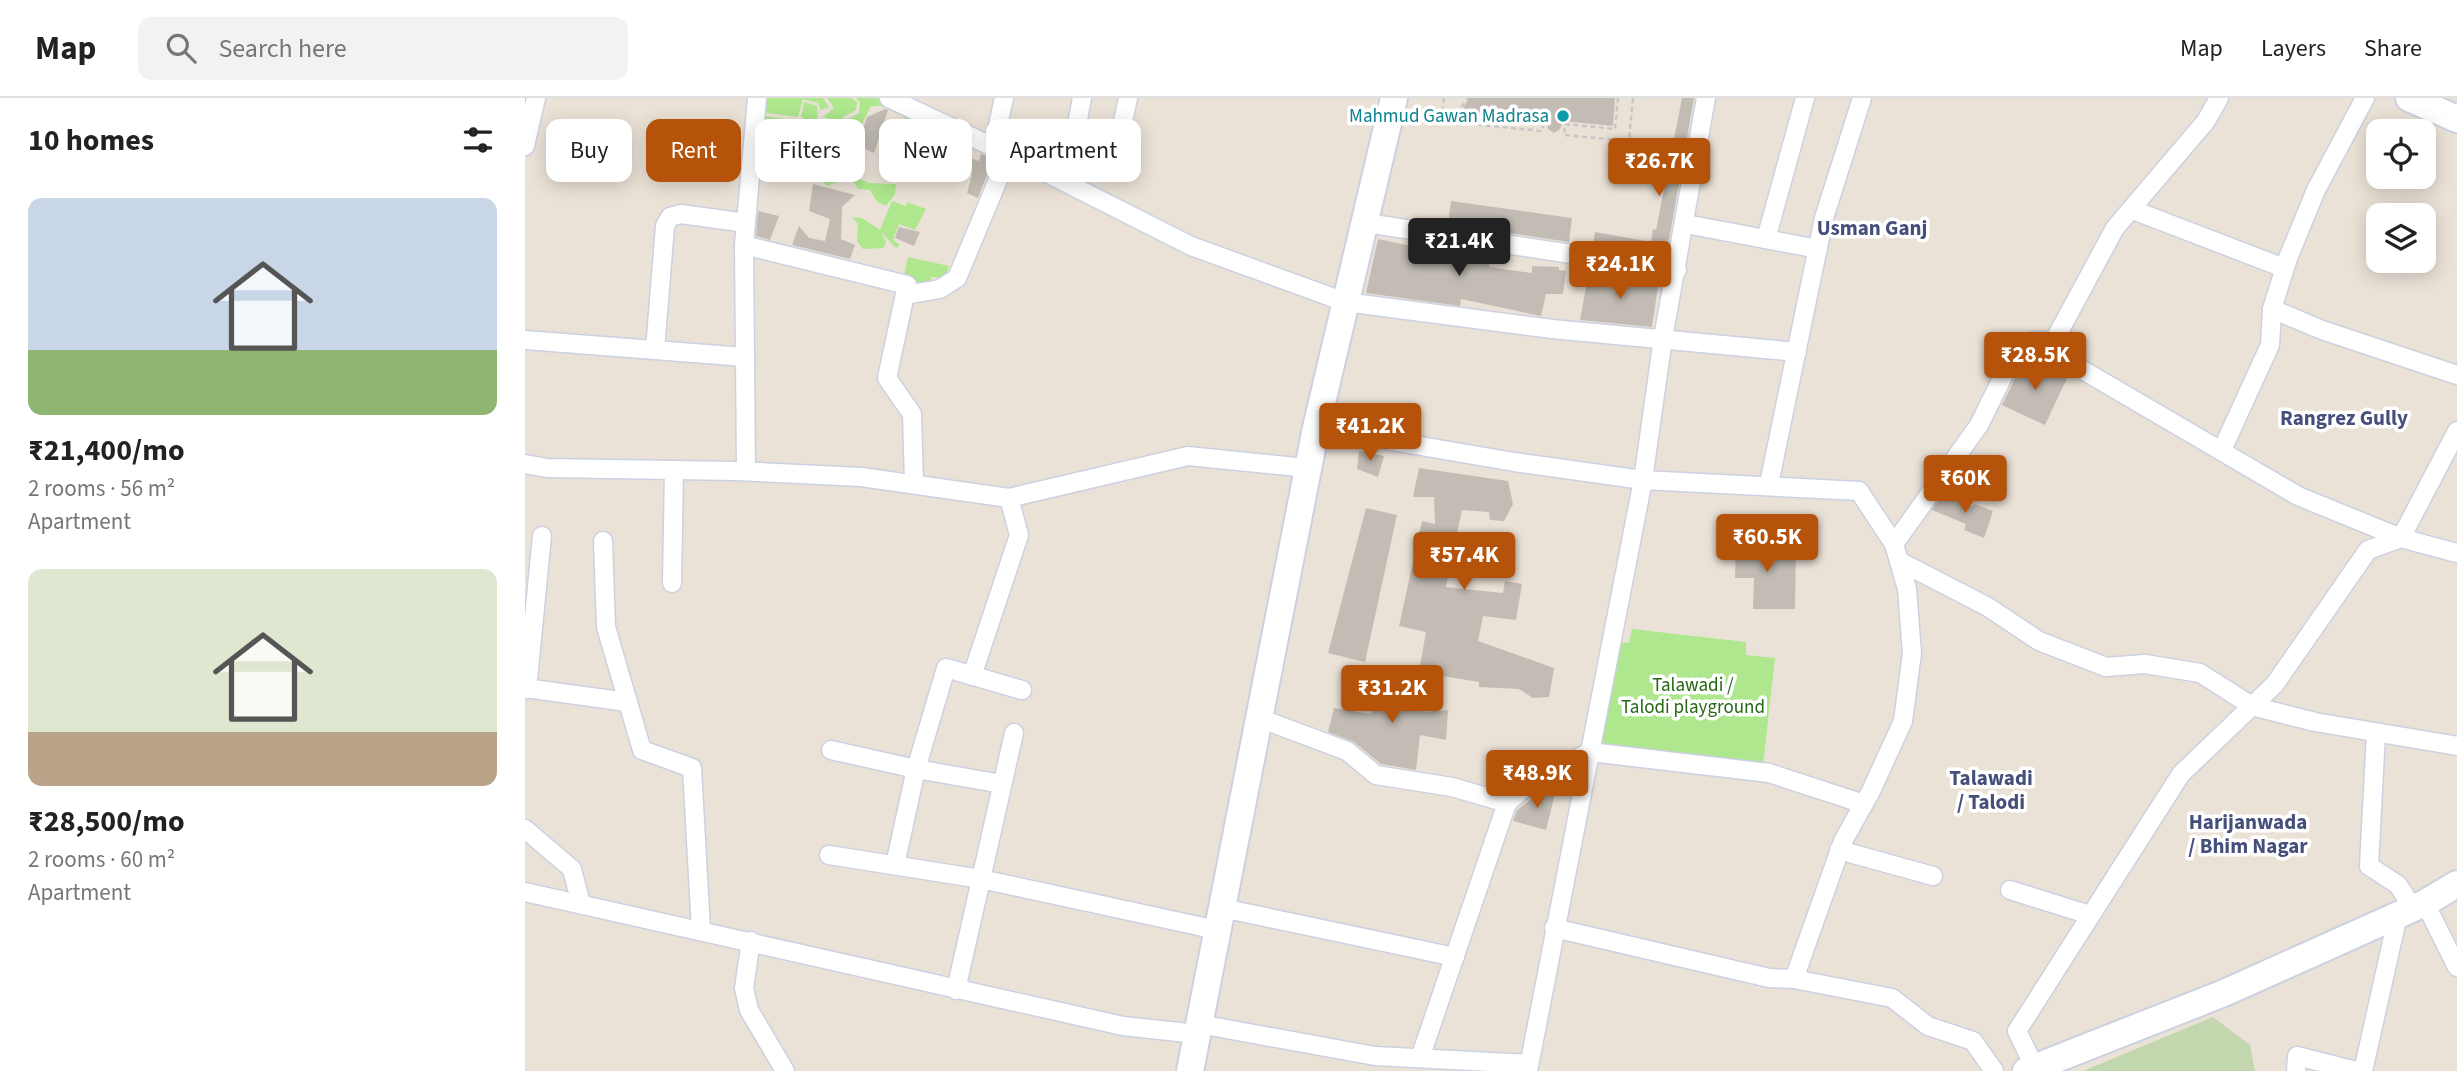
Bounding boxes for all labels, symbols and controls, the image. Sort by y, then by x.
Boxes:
search box [138,17,628,80]
text: Map [35,25,96,72]
icon: search [162,29,200,67]
text: Search here [218,30,347,67]
text: Map [2180,31,2223,66]
text: Layers [2261,31,2326,66]
text: Share [2364,31,2422,66]
place label: Mahmud Gawan Madrasa [1349,103,1549,130]
marker: Mahmud Gawan Madrasa [1555,108,1571,124]
text: 10 homes [28,119,154,162]
chip: Buy [546,119,632,182]
chip: Rent [646,119,741,182]
chip: Filters [755,119,865,182]
chip: New [879,119,972,182]
chip: Apartment [986,119,1141,182]
map controls [2366,119,2436,273]
button: locate [2366,119,2436,189]
icon: filters [459,121,497,159]
pin: ₹26.7K [1602,139,1716,198]
text: ₹26.7K [1624,144,1694,177]
button: layers [2366,203,2436,273]
district label: Usman Ganj [1817,213,1927,243]
pin: ₹21.4K [1402,218,1516,278]
text: ₹21.4K [1424,224,1494,257]
pin: ₹24.1K [1563,242,1677,301]
icon: home [200,243,326,369]
text: ₹24.1K [1585,247,1655,280]
pin: ₹28.5K [1978,332,2092,392]
text: ₹28.5K [2000,338,2070,371]
district label: Rangrez Gully [2280,403,2408,433]
pin: ₹41.2K [1313,404,1427,463]
text: ₹41.2K [1335,409,1405,442]
text: ₹21,400/mo [28,429,185,472]
pin: ₹60K [1924,456,2006,515]
text: ₹60K [1940,461,1990,494]
text: 2 rooms · 56 m² [28,472,175,505]
text: Apartment [28,505,131,538]
pin: ₹60.5K [1710,514,1824,574]
text: ₹60.5K [1732,520,1802,553]
pin: ₹57.4K [1407,532,1521,592]
text: ₹57.4K [1429,538,1499,571]
icon: home [200,614,326,740]
pin: ₹31.2K [1335,666,1449,725]
text: ₹31.2K [1357,671,1427,704]
park label: Talawadi / Talodi playground [1621,672,1765,721]
pin: ₹48.9K [1480,750,1594,810]
text: ₹48.9K [1502,756,1572,789]
district label: Talawadi / Talodi [1949,763,2033,817]
text: ₹28,500/mo [28,800,185,843]
district label: Harijanwada / Bhim Nagar [2188,807,2308,861]
text: 2 rooms · 60 m² [28,843,175,876]
text: Apartment [28,876,131,909]

